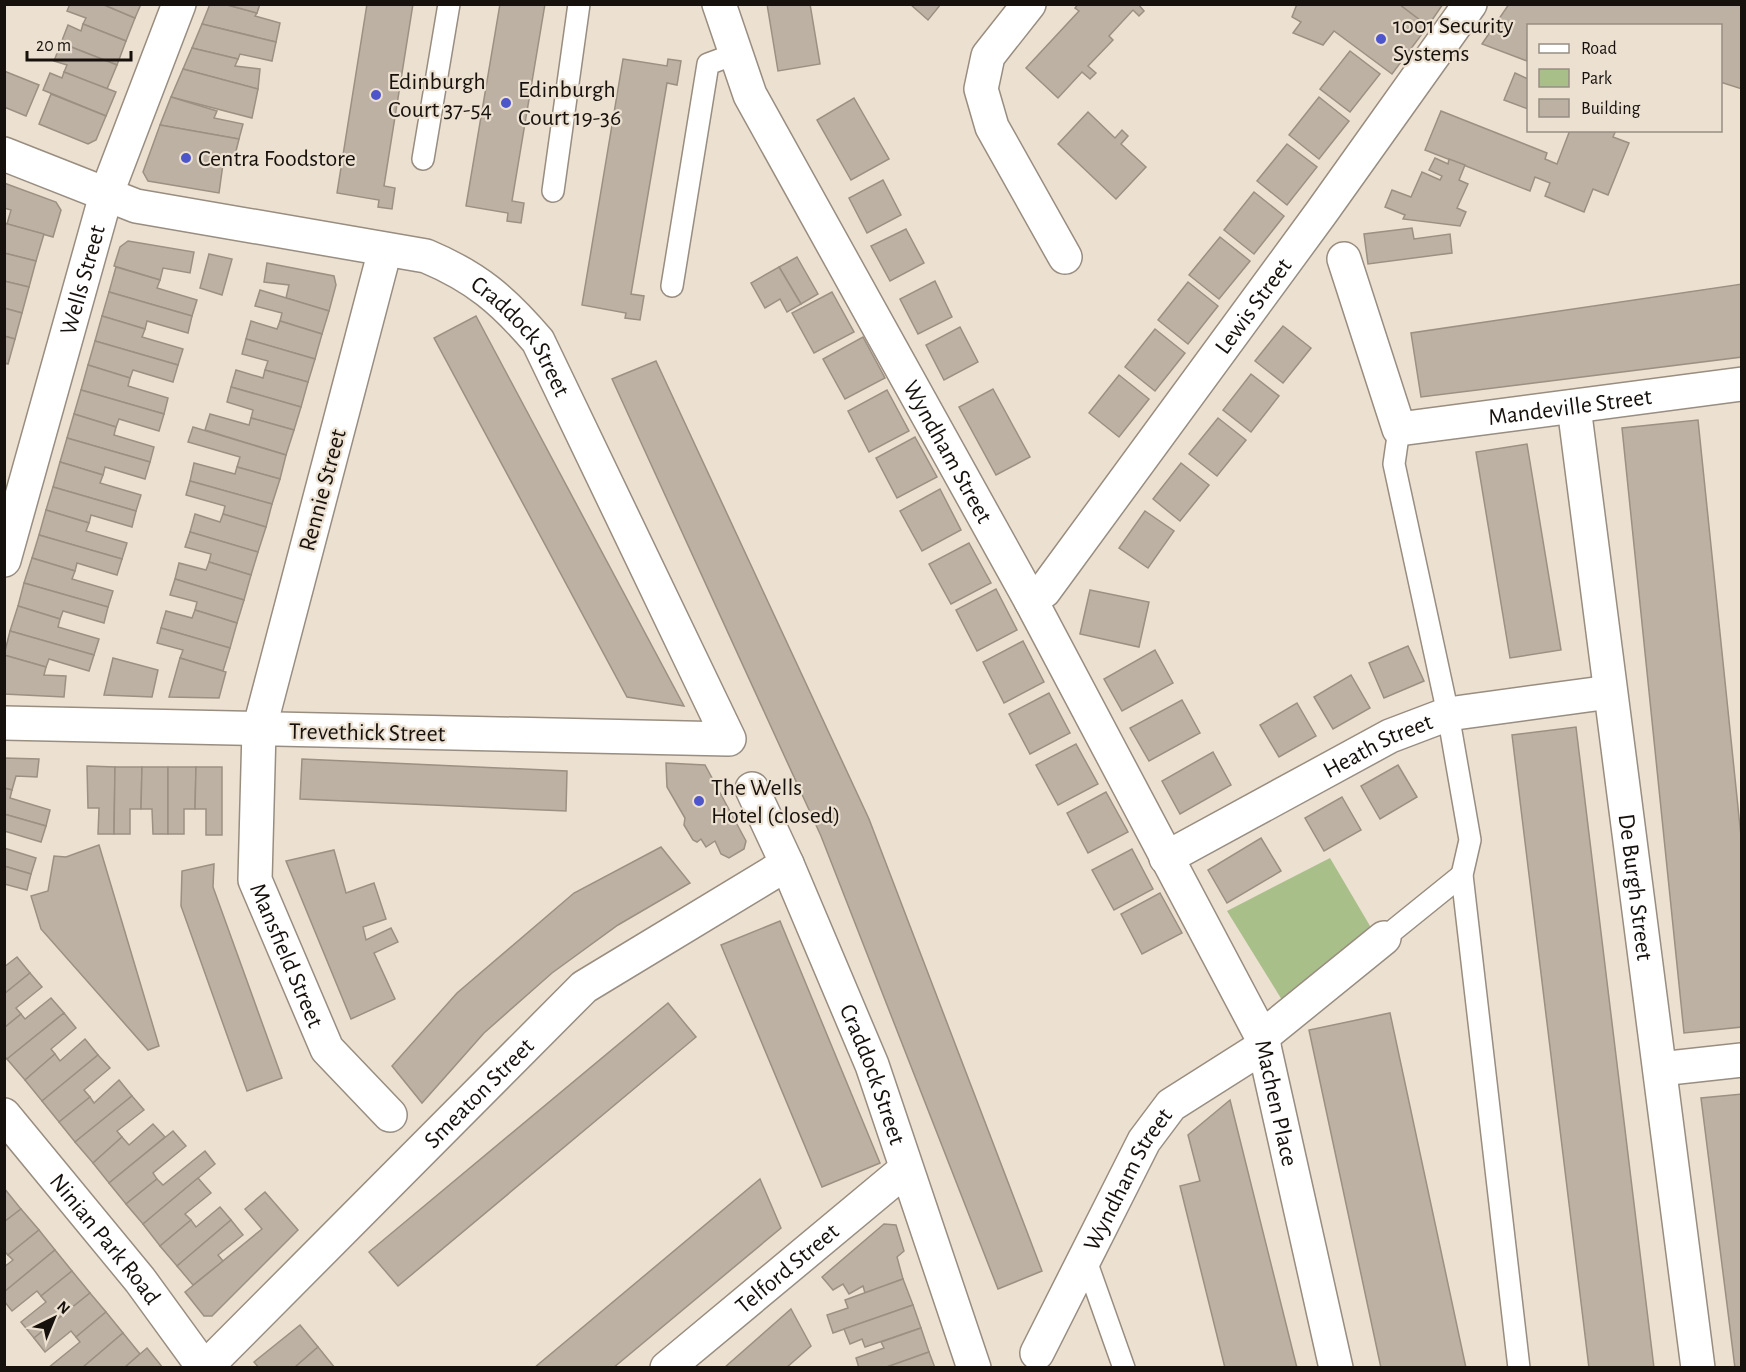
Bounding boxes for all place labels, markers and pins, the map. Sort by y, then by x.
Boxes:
place label: 1001 Security Systems [1393,14,1513,66]
marker: 1001 Security Systems [1374,32,1388,46]
place label: Edinburgh Court 37-54 [388,70,492,122]
place label: Edinburgh Court 19-36 [518,78,621,130]
marker: Edinburgh Court 37-54 [369,88,383,102]
marker: Edinburgh Court 19-36 [499,96,513,110]
place label: Centra Foodstore [198,147,356,171]
marker: Centra Foodstore [179,151,193,165]
place label: The Wells Hotel (closed) [711,776,841,828]
marker: The Wells Hotel (closed) [692,794,706,808]

